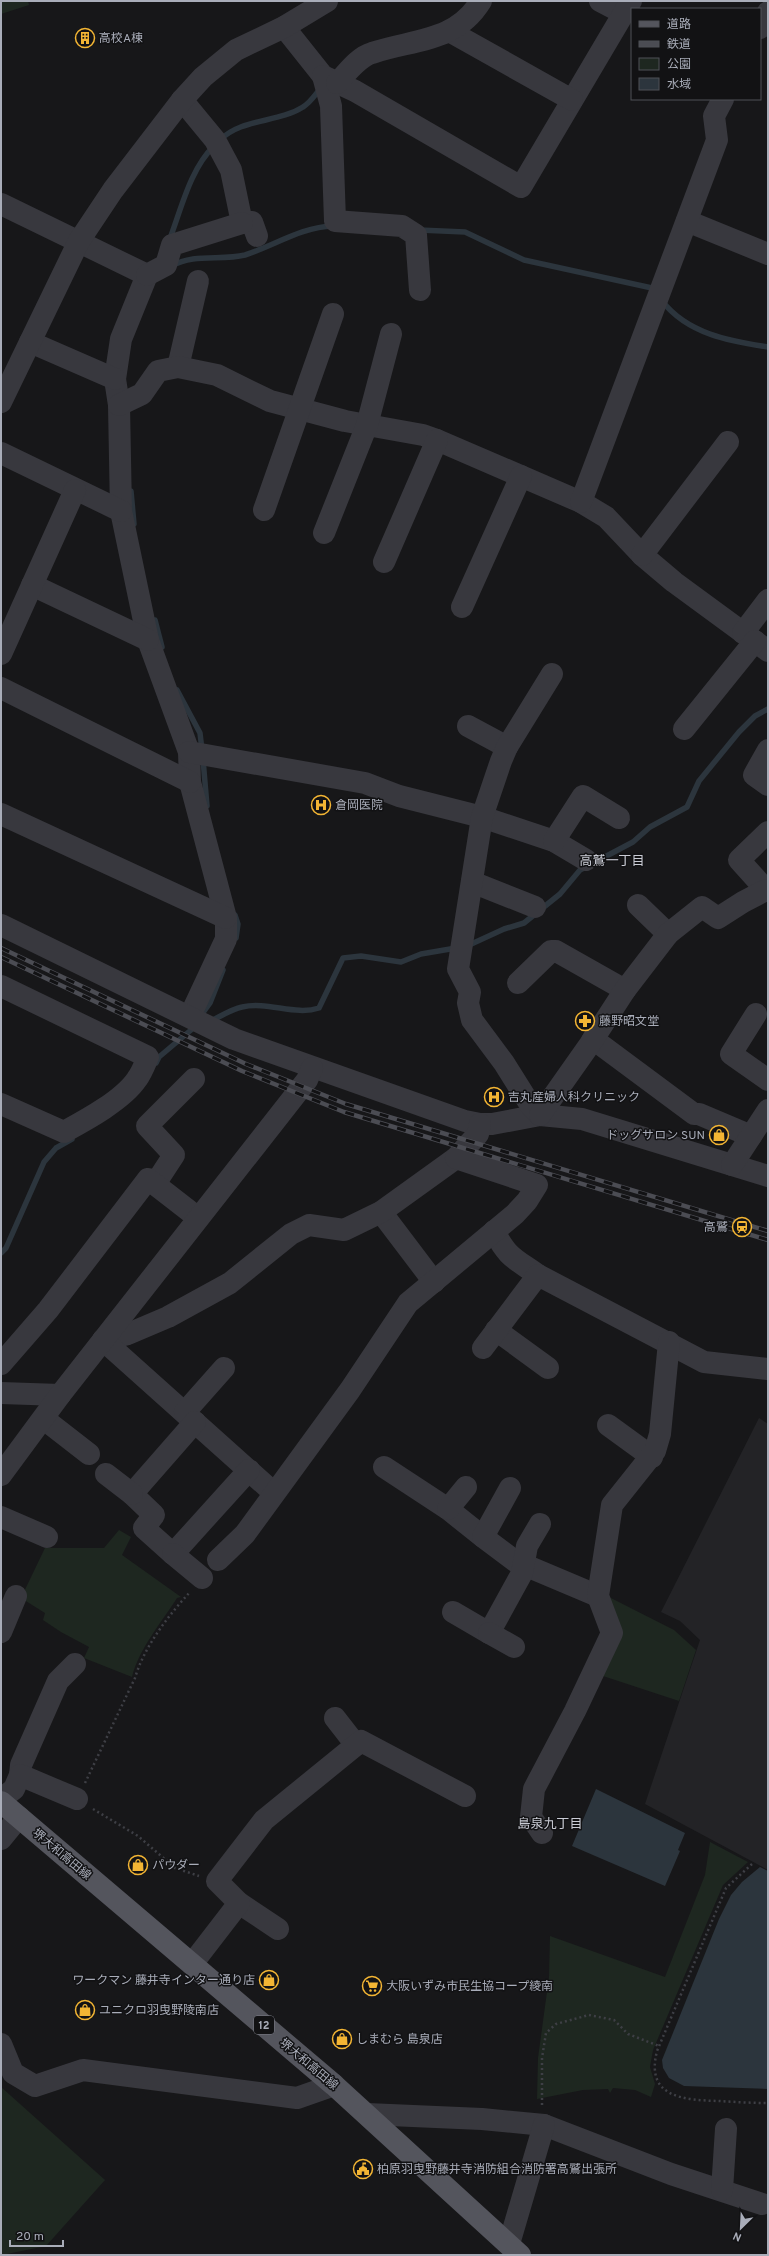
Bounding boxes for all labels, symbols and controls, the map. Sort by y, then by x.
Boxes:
legend [631,8,761,100]
text: 道路 [667,17,691,33]
building icon: 高校A棟 [74,27,96,49]
place label: 高校A棟 [99,31,143,47]
text: 鉄道 [667,37,691,53]
text: 公園 [667,57,691,73]
text: 水域 [667,77,691,93]
hospital icon: 倉岡医院 [310,794,332,816]
place label: 倉岡医院 [335,798,383,814]
district label: 高鷲一丁目 [579,853,645,870]
pharmacy icon: 藤野昭文堂 [574,1010,596,1032]
place label: 藤野昭文堂 [599,1014,659,1030]
hospital icon: 吉丸産婦人科クリニック [483,1086,505,1108]
place label: 吉丸産婦人科クリニック [508,1090,640,1106]
shop icon: ドッグサロン SUN [708,1124,730,1146]
place label: ドッグサロン SUN [606,1128,705,1144]
station icon: 高鷲 [731,1216,753,1238]
place label: 高鷲 [704,1220,728,1236]
district label: 島泉九丁目 [517,1817,583,1833]
street label: 堺大和高田線 [29,1825,94,1884]
shop icon: パウダー [127,1854,149,1876]
place label: パウダー [152,1858,200,1874]
shop icon: ワークマン 藤井寺インター通り店 [258,1969,280,1991]
place label: ワークマン 藤井寺インター通り店 [72,1973,255,1989]
supermarket icon: 大阪いずみ市民生協コープ綾南 [361,1975,383,1997]
place label: 大阪いずみ市民生協コープ綾南 [386,1979,553,1995]
shop icon: ユニクロ羽曳野陵南店 [74,1999,96,2021]
place label: ユニクロ羽曳野陵南店 [99,2003,219,2019]
road number: 12 [254,2016,274,2034]
shop icon: しまむら 島泉店 [331,2028,353,2050]
place label: しまむら 島泉店 [356,2032,443,2048]
street label: 堺大和高田線 [276,2035,341,2094]
public building icon: 柏原羽曳野藤井寺消防組合消防署高鷲出張所 [352,2158,374,2180]
place label: 柏原羽曳野藤井寺消防組合消防署高鷲出張所 [377,2162,617,2178]
north arrow [721,2208,761,2248]
scale bar [10,2222,63,2248]
text: N [731,2228,744,2244]
text: 20 m [16,2229,44,2245]

